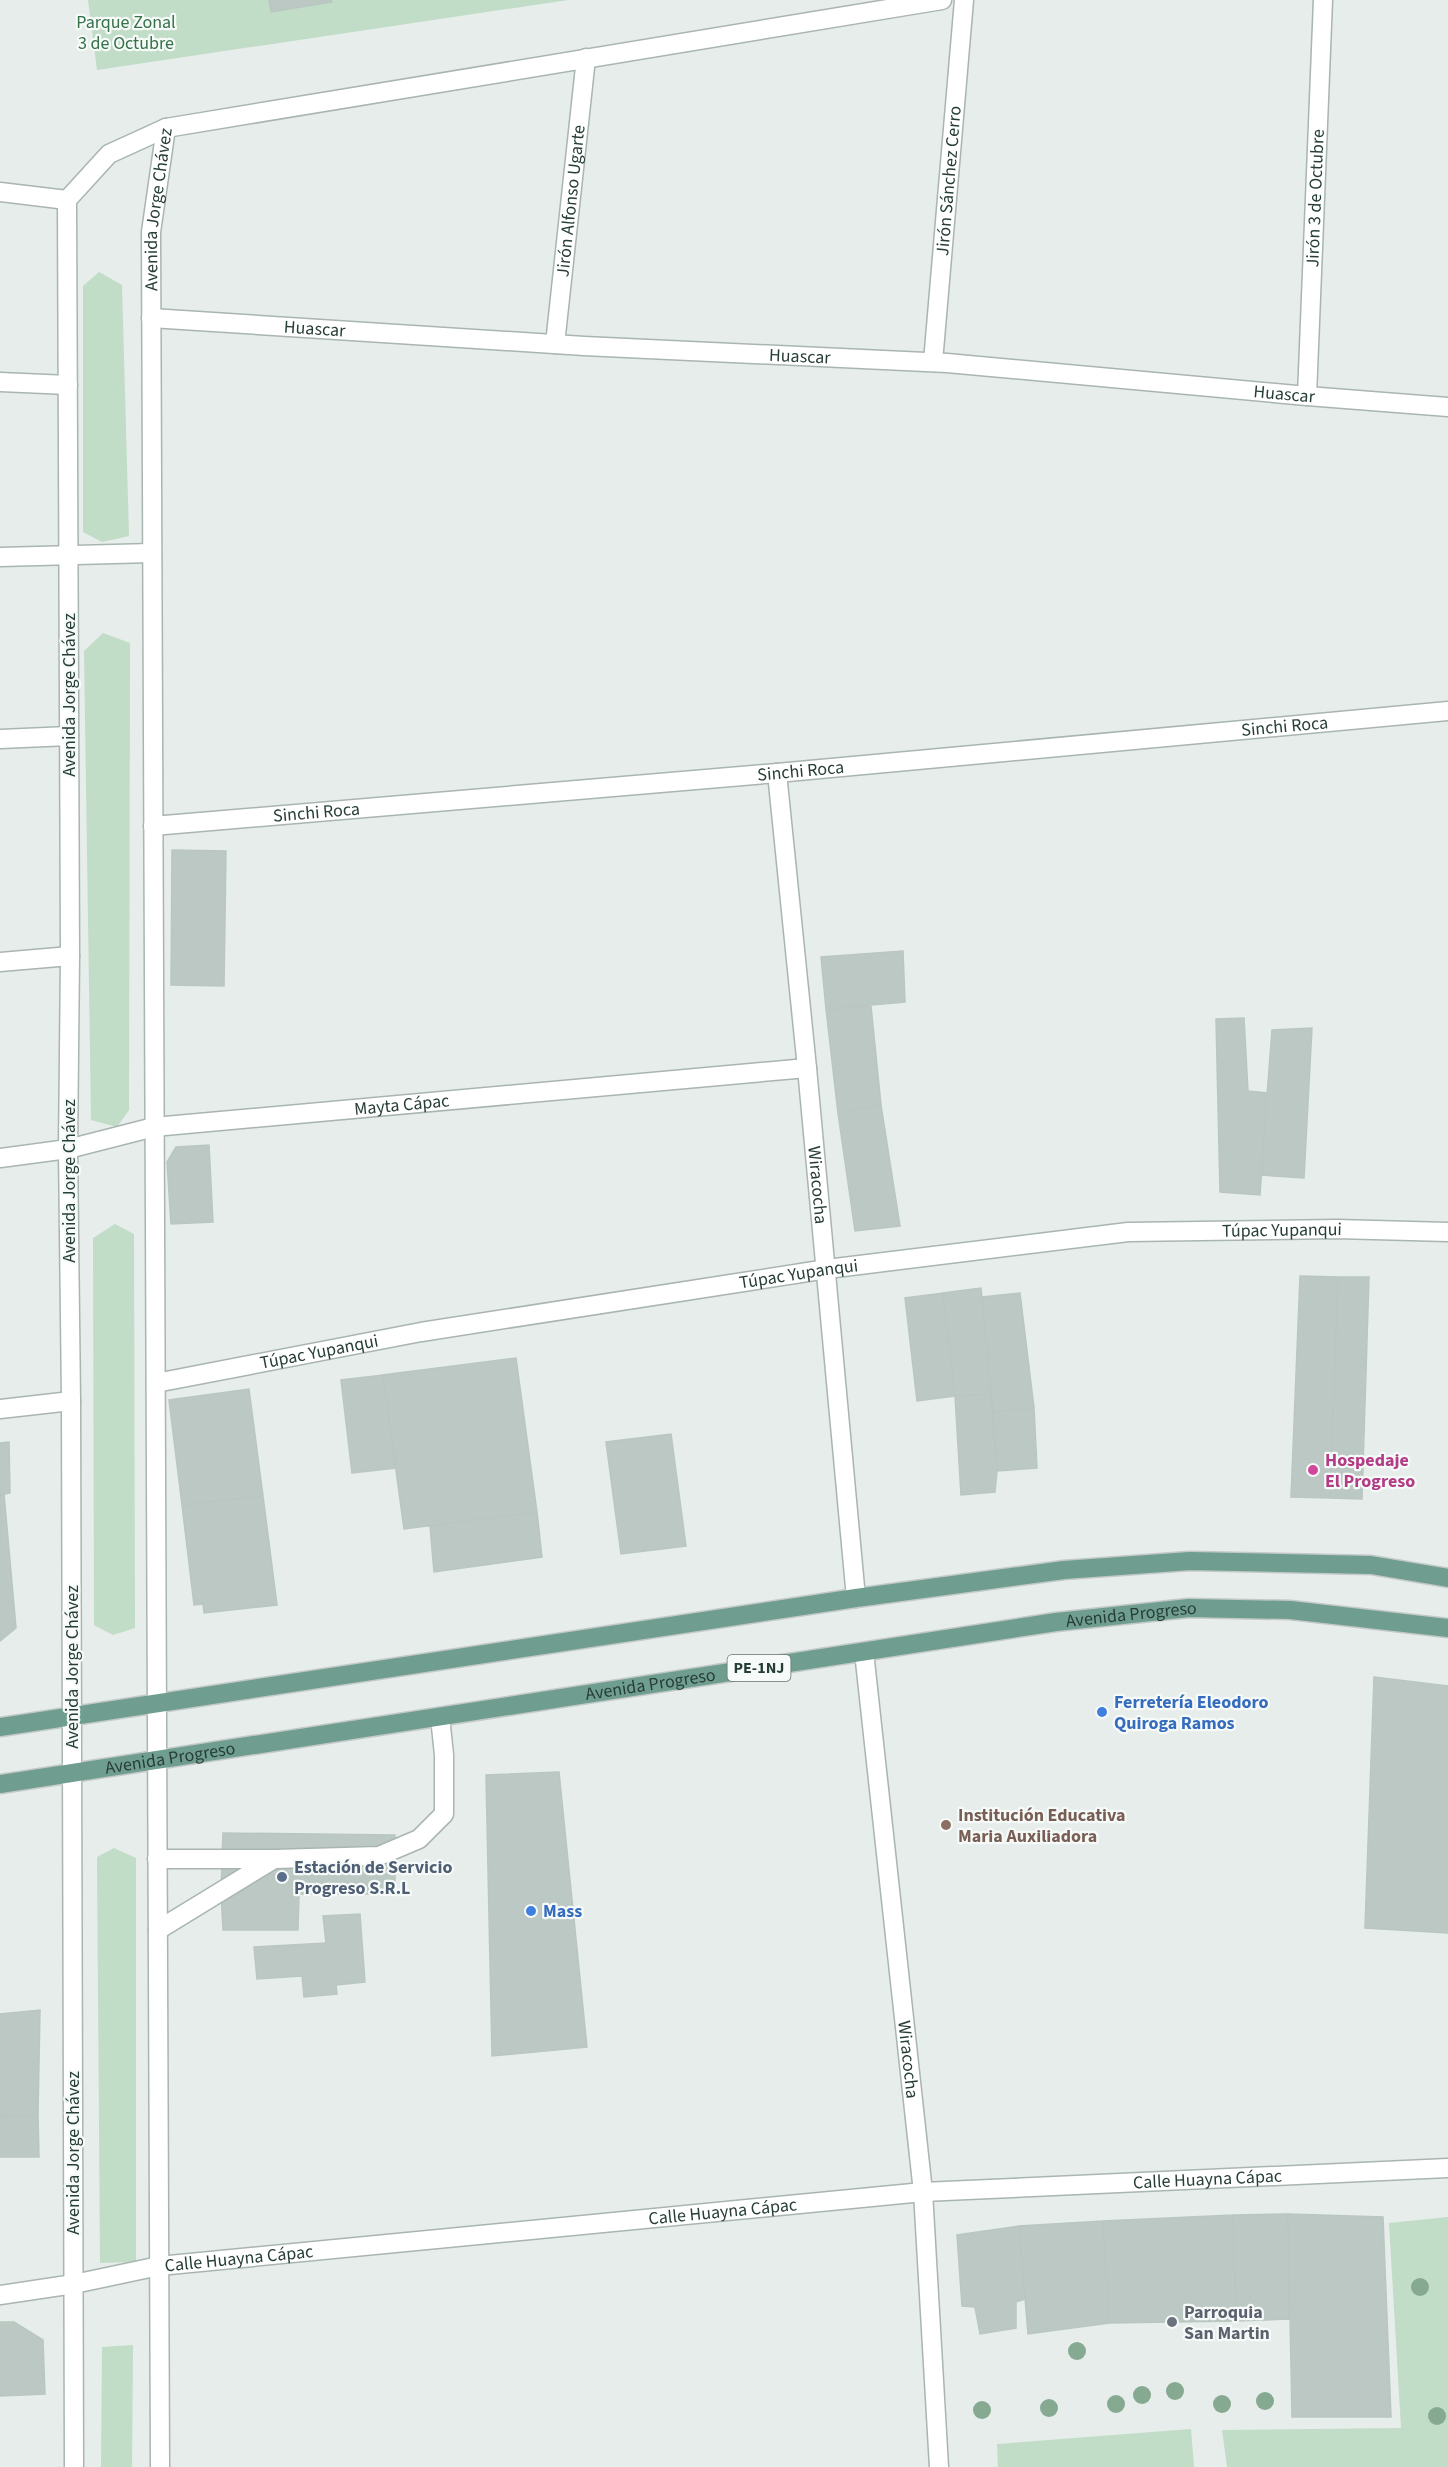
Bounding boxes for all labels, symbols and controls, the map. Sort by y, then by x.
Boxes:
park label: Parque Zonal 3 de Octubre [76,10,176,56]
street label: Jirón Sánchez Cerro [930,105,967,257]
street label: Jirón Alfonso Ugarte [550,124,591,278]
street label: Avenida Jorge Chávez [138,126,178,291]
street label: Jirón 3 de Octubre [1300,128,1330,268]
street label: Huascar [283,314,347,343]
street label: Huascar [769,342,832,370]
street label: Huascar [1253,379,1317,409]
street label: Avenida Jorge Chávez [57,613,82,777]
street label: Sinchi Roca [1240,710,1329,743]
street label: Sinchi Roca [756,754,845,787]
street label: Sinchi Roca [272,796,361,828]
street label: Mayta Cápac [353,1088,450,1121]
street label: Avenida Jorge Chávez [57,1099,82,1263]
street label: Wiracocha [802,1145,834,1225]
street label: Túpac Yupanqui [1222,1216,1342,1243]
street label: Túpac Yupanqui [737,1253,860,1295]
street label: Túpac Yupanqui [258,1328,380,1375]
place label: Hospedaje El Progreso [1325,1448,1415,1494]
marker: Hospedaje El Progreso [1306,1463,1320,1477]
street label: Avenida Jorge Chávez [60,1585,85,1749]
street label: Avenida Progreso [1065,1595,1197,1633]
road number: PE-1NJ [728,1655,790,1681]
street label: Avenida Progreso [584,1662,717,1707]
place label: Ferretería Eleodoro Quiroga Ramos [1114,1690,1268,1736]
marker: Ferretería Eleodoro Quiroga Ramos [1095,1705,1109,1719]
street label: Avenida Progreso [103,1736,237,1780]
place label: Institución Educativa Maria Auxiliadora [958,1803,1126,1849]
marker: Institución Educativa Maria Auxiliadora [939,1818,953,1832]
place label: Estación de Servicio Progreso S.R.L [294,1855,452,1901]
marker: Estación de Servicio Progreso S.R.L [275,1870,289,1884]
place label: Mass [543,1899,582,1924]
marker: Mass [524,1904,538,1918]
street label: Wiracocha [892,2019,925,2100]
street label: Avenida Jorge Chávez [61,2071,86,2235]
street label: Calle Huayna Cápac [1132,2163,1282,2195]
street label: Calle Huayna Cápac [647,2192,798,2231]
street label: Calle Huayna Cápac [164,2239,314,2278]
place label: Parroquia San Martin [1184,2300,1270,2346]
marker: Parroquia San Martin [1165,2315,1179,2329]

